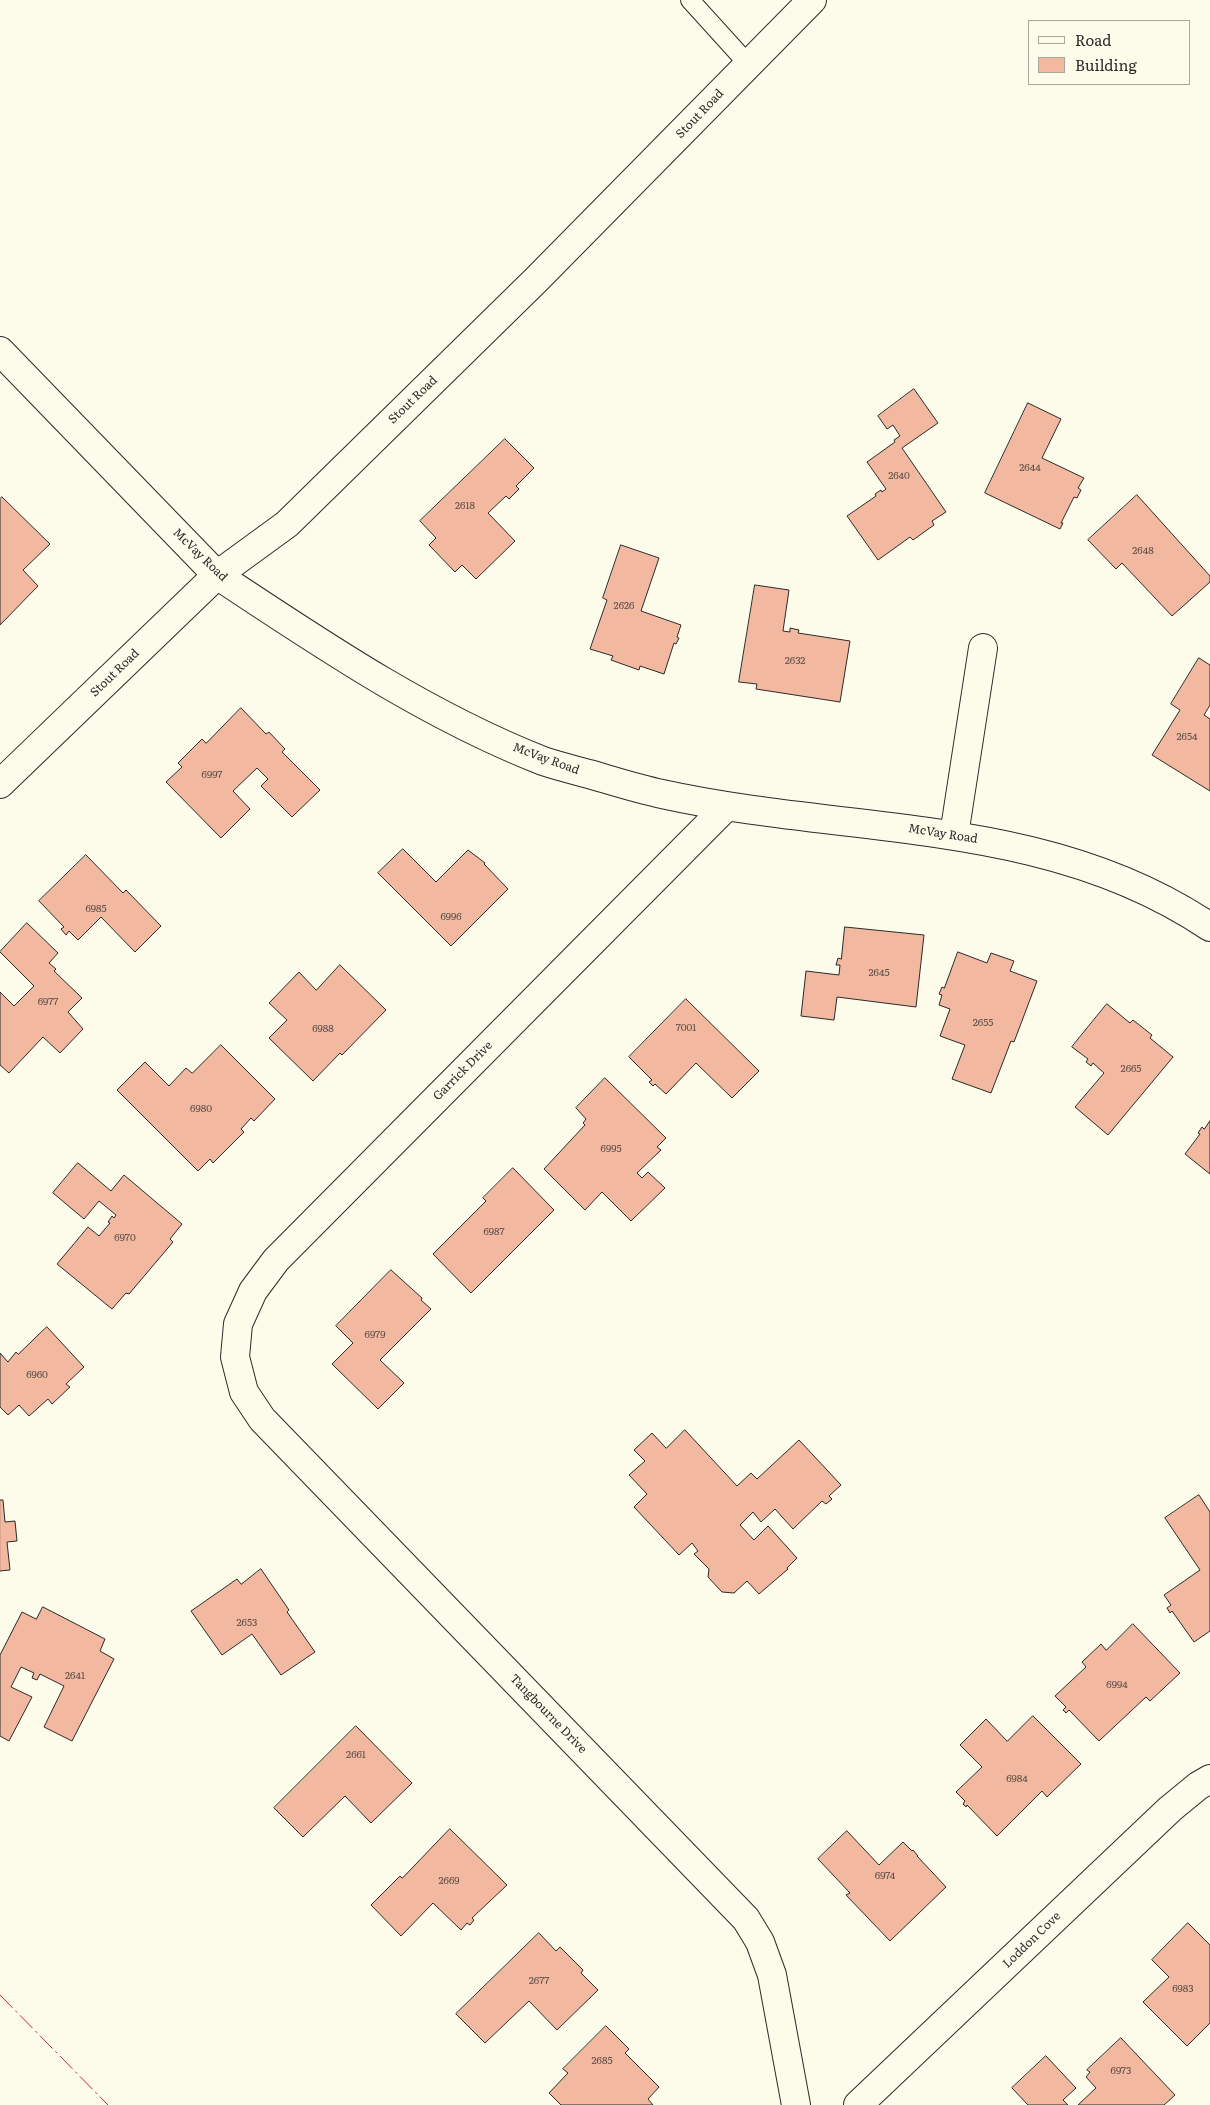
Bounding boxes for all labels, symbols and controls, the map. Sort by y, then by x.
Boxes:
legend [1028,20,1190,85]
text: Road [1075,28,1111,51]
text: Building [1075,53,1137,76]
street label: Stout Road [673,87,727,141]
street label: Stout Road [386,373,440,427]
house number: 2644 [1019,462,1041,474]
house number: 2640 [888,470,910,482]
house number: 2618 [455,500,475,512]
street label: McVay Road [170,525,230,585]
house number: 2648 [1132,545,1154,557]
house number: 2626 [614,600,634,612]
street label: Stout Road [88,646,142,700]
house number: 2632 [785,655,805,667]
house number: 2654 [1176,731,1198,743]
street label: McVay Road [511,740,581,778]
house number: 6997 [202,769,222,781]
street label: McVay Road [907,821,979,847]
house number: 6985 [85,903,107,915]
house number: 6996 [440,911,462,923]
house number: 2645 [868,967,890,979]
house number: 6977 [38,996,58,1008]
house number: 2655 [973,1017,993,1029]
house number: 7001 [676,1022,696,1034]
house number: 6988 [312,1023,334,1035]
street label: Garrick Drive [430,1038,496,1104]
house number: 2665 [1121,1063,1141,1075]
house number: 6980 [190,1103,212,1115]
house number: 6995 [601,1143,621,1155]
house number: 6987 [483,1226,505,1238]
house number: 6970 [114,1232,136,1244]
house number: 6979 [365,1329,385,1341]
house number: 6960 [26,1369,48,1381]
house number: 2653 [237,1617,257,1629]
house number: 2641 [65,1670,85,1682]
street label: Tangbourne Drive [507,1671,589,1757]
house number: 6994 [1106,1679,1128,1691]
house number: 2661 [346,1749,366,1761]
house number: 6984 [1006,1773,1028,1785]
house number: 6974 [875,1870,895,1882]
house number: 2669 [438,1875,460,1887]
street label: Loddon Cove [1000,1909,1064,1971]
house number: 2677 [529,1975,549,1987]
house number: 6983 [1172,1983,1194,1995]
house number: 2685 [591,2055,613,2067]
house number: 6973 [1111,2065,1131,2077]

